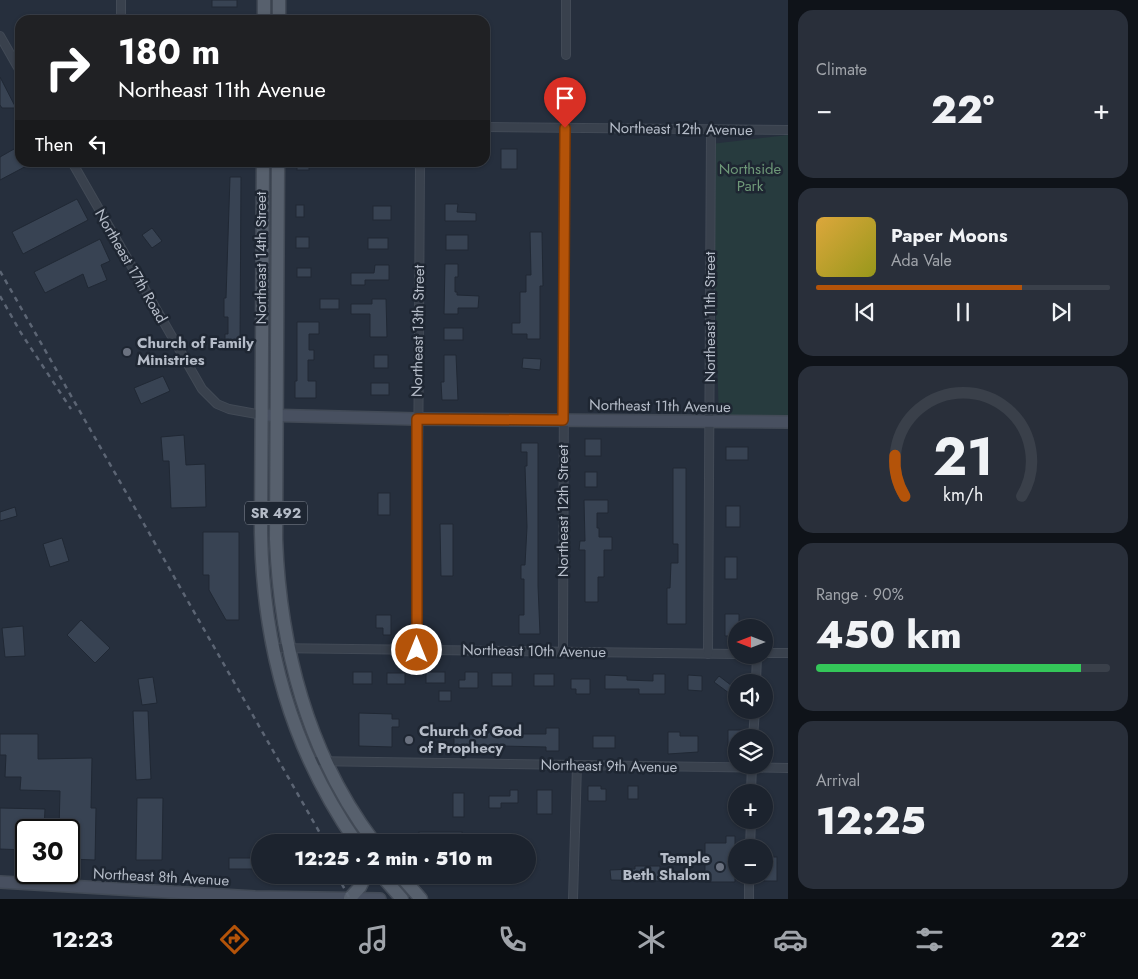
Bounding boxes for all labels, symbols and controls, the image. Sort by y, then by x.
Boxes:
text: 180 m [118,27,220,77]
icon: right [35,35,100,100]
text: Climate [816,58,867,81]
text: Northeast 11th Avenue [118,73,326,105]
pin [544,77,586,128]
text: 22° [931,82,994,137]
icon: arrive [551,84,579,112]
text: − [816,89,833,130]
text: + [1093,89,1110,130]
street label: Northeast 12th Avenue [609,117,753,141]
icon: left [84,130,112,158]
text: Then [35,131,74,158]
park label: Northside Park [719,158,782,197]
street label: Northeast 14th Street [250,191,272,324]
street label: Northeast 17th Road [89,205,173,327]
text: Paper Moons [891,222,1008,249]
text: Ada Vale [891,249,952,272]
street label: Northeast 11th Street [699,251,721,382]
street label: Northeast 13th Street [406,264,430,397]
icon: previous [851,298,879,326]
icon: pause [949,298,977,326]
icon: next [1047,298,1075,326]
place label: Church of Family Ministries [137,332,254,371]
marker: Church of Family Ministries [121,346,133,358]
street label: Northeast 11th Avenue [589,394,731,418]
text: 21 [933,419,993,495]
street label: Northeast 12th Street [552,444,574,577]
text: km/h [943,482,983,508]
road number: SR 492 [245,502,307,524]
text: Range · 90% [816,583,904,606]
text: 450 km [816,607,962,662]
north arrow [728,619,772,664]
map controls [728,619,773,884]
position arrow [390,623,442,675]
street label: Northeast 10th Avenue [462,639,606,663]
button: sound [728,674,773,719]
place label: Church of God of Prophecy [419,720,522,759]
button: layers [728,729,773,774]
marker: Church of God of Prophecy [403,734,415,746]
street label: Northeast 9th Avenue [540,754,678,778]
text: Arrival [816,769,860,792]
button: + [728,784,773,829]
text: 12:25 [816,793,926,848]
speed limit sign: 30 [15,819,80,884]
button: − [728,839,773,884]
text: 12:25 · 2 min · 510 m [294,845,493,872]
place label: Temple Beth Shalom [622,847,710,886]
marker: Temple Beth Shalom [714,861,726,873]
street label: Northeast 8th Avenue [92,862,230,892]
icon: directions [217,922,252,957]
icon: music [356,922,391,957]
icon: phone [495,922,530,957]
icon: climate [634,922,669,957]
icon: car [773,922,808,957]
icon: filters [912,922,947,957]
text: 12:23 [52,923,113,955]
text: 22° [1051,923,1086,955]

